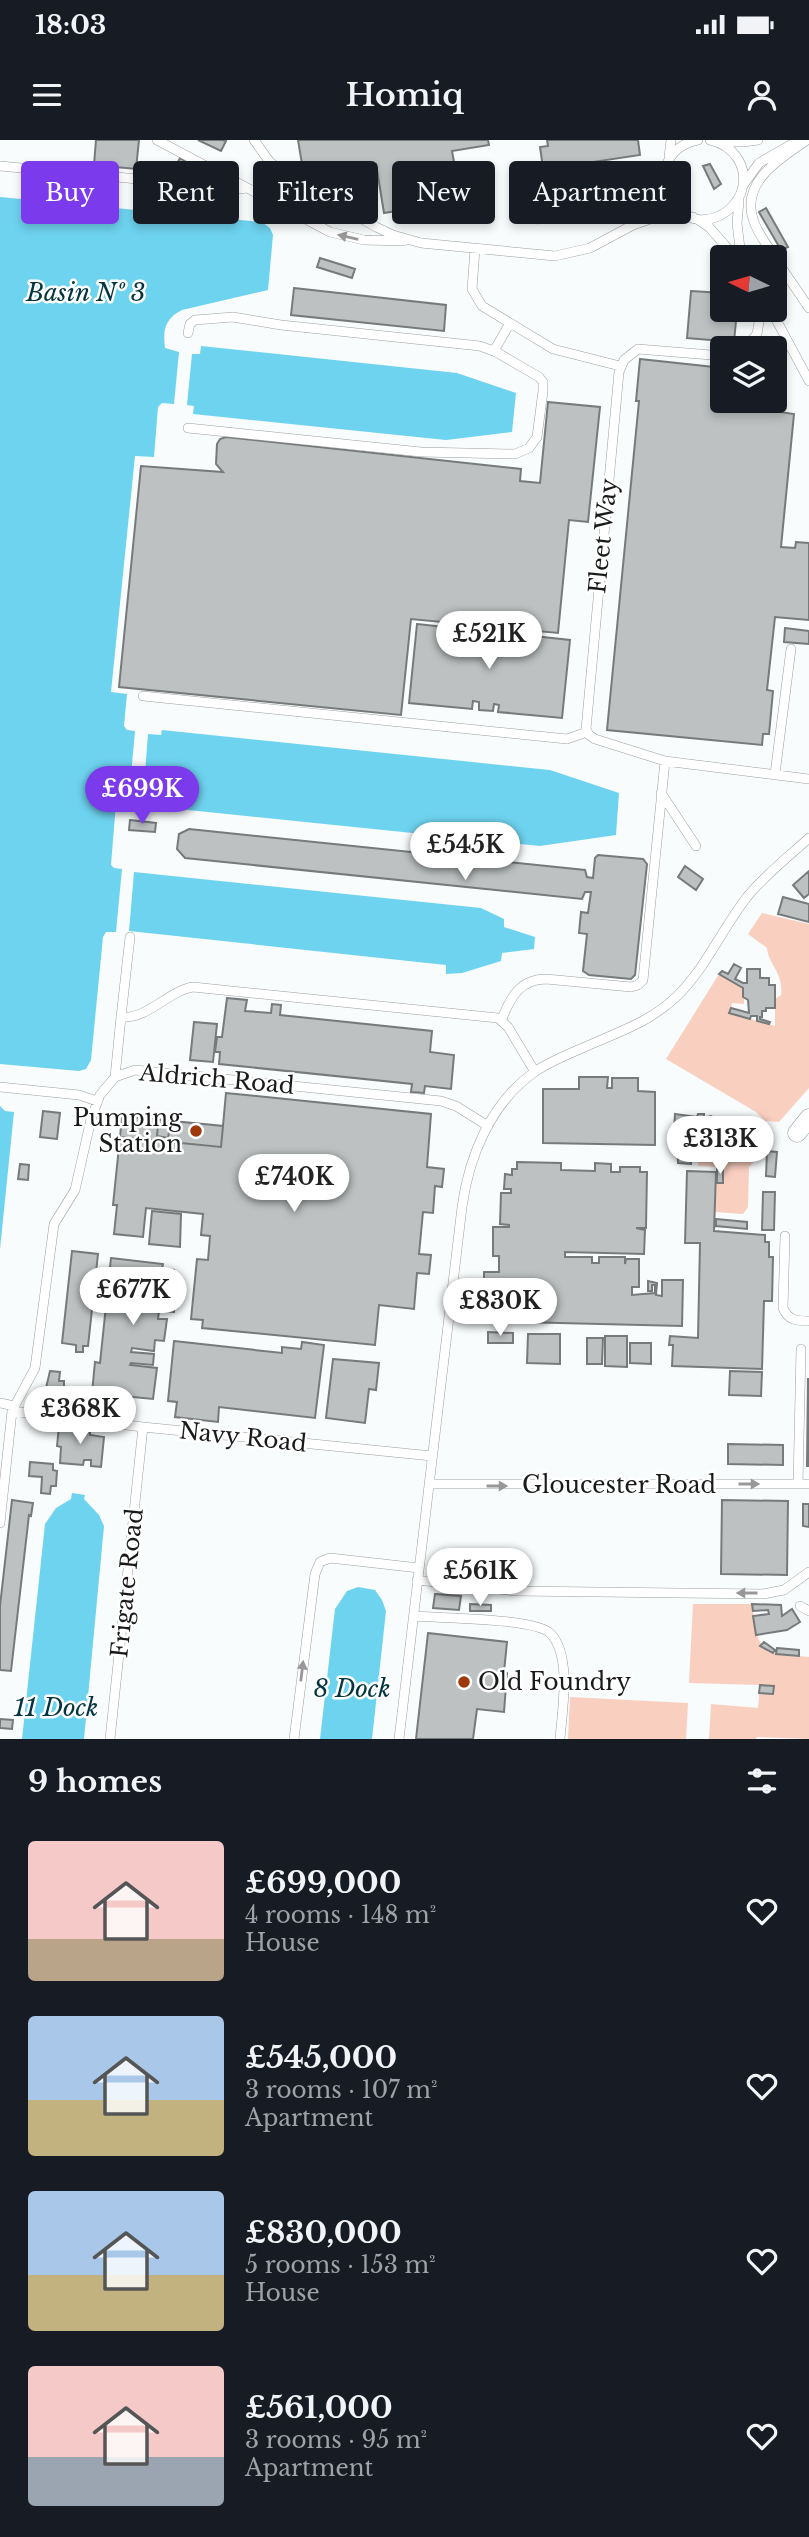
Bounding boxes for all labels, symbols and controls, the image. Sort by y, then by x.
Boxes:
text: 18:03 [35,9,106,41]
text: Homiq [345,75,464,115]
icon: menu [28,76,66,114]
icon: person [743,76,781,114]
chip: Buy [21,161,119,224]
chip: Rent [133,161,239,224]
chip: Filters [253,161,378,224]
chip: New [392,161,495,224]
chip: Apartment [509,161,691,224]
one-way arrow [337,231,359,242]
north arrow [710,245,788,322]
map controls [710,245,787,413]
water label: Basin № 3 [25,278,146,307]
button: layers [710,336,787,413]
street label: Fleet Way [583,477,623,595]
pin: £521K [440,612,538,671]
text: £521K [452,620,526,648]
pin: £699K [93,766,191,826]
text: £699K [101,775,183,803]
pin: £545K [416,822,514,882]
text: £545K [426,831,504,859]
street label: Aldrich Road [137,1058,296,1100]
place label: Pumping Station [73,1104,182,1158]
pin: £313K [671,1116,769,1176]
marker: Pumping Station [188,1123,204,1139]
text: £313K [683,1125,757,1153]
pin: £740K [245,1154,343,1214]
text: £740K [254,1163,334,1191]
pin: £677K [84,1268,182,1327]
text: £677K [96,1276,170,1304]
pin: £830K [451,1278,549,1338]
text: £830K [459,1287,541,1315]
pin: £368K [31,1386,129,1446]
text: £368K [40,1395,120,1423]
street label: Navy Road [178,1416,308,1458]
street label: Gloucester Road [522,1471,716,1499]
one-way arrow [738,1478,760,1490]
one-way arrow [486,1480,508,1492]
street label: Frigate Road [105,1507,149,1659]
pin: £561K [431,1548,529,1608]
text: £561K [443,1557,517,1585]
one-way arrow [736,1588,758,1599]
one-way arrow [297,1660,308,1682]
place label: Old Foundry [478,1668,631,1696]
water label: 8 Dock [313,1674,391,1703]
marker: Old Foundry [456,1674,472,1690]
water label: 11 Dock [13,1693,98,1722]
icon: filters [743,1762,781,1800]
text: 9 homes [28,1763,162,1800]
text: £699,000 [245,1864,401,1901]
icon: home [84,1869,168,1953]
icon: heart [743,1892,781,1930]
text: 4 rooms · 148 m² [245,1901,436,1929]
text: House [245,1929,320,1957]
text: £545,000 [245,2039,397,2076]
icon: home [84,2044,168,2128]
icon: heart [743,2067,781,2105]
text: 3 rooms · 107 m² [245,2076,438,2104]
text: Apartment [245,2104,373,2132]
text: £830,000 [245,2214,402,2251]
icon: home [84,2219,168,2303]
icon: heart [743,2242,781,2280]
text: 5 rooms · 153 m² [245,2251,436,2279]
text: House [245,2279,320,2307]
text: £561,000 [245,2389,393,2426]
icon: home [84,2394,168,2478]
icon: heart [743,2417,781,2455]
text: 3 rooms · 95 m² [245,2426,427,2454]
text: Apartment [245,2454,373,2482]

